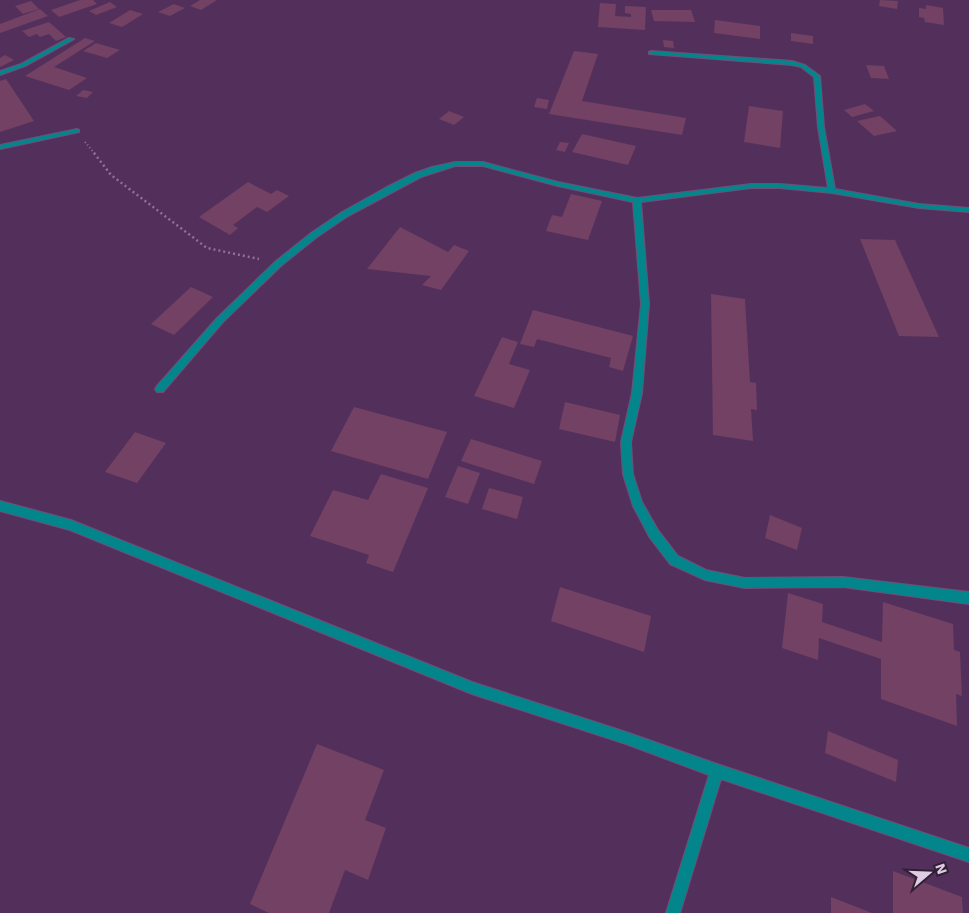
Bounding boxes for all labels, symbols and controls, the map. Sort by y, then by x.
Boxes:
north arrow [904,848,954,898]
text: N [932,861,951,876]

